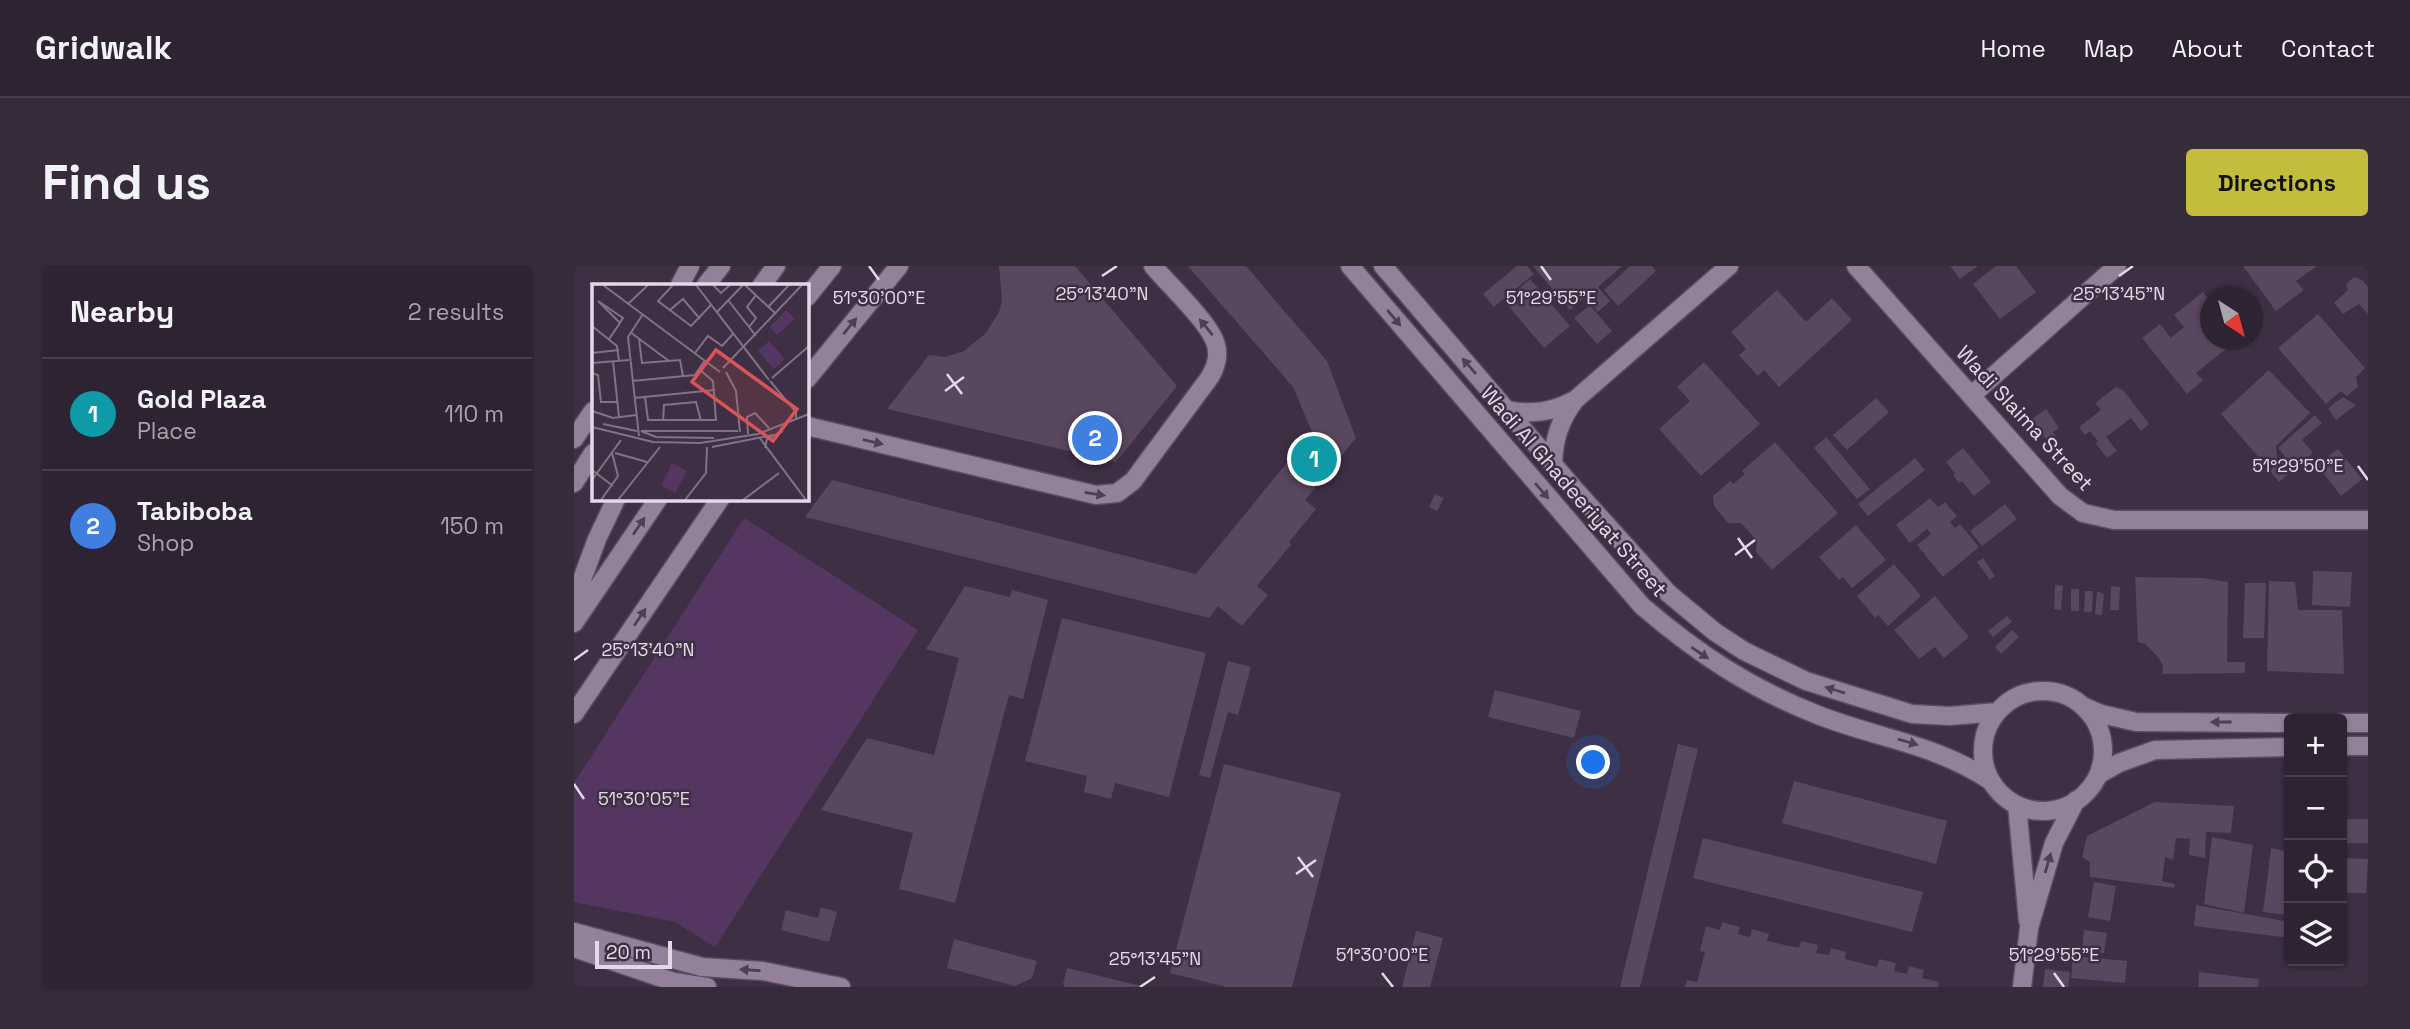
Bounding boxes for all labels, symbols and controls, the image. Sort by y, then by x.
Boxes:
text: Gridwalk [35,27,172,69]
text: Home [1980,33,2046,64]
text: Map [2084,33,2134,64]
text: About [2172,33,2243,64]
text: Contact [2281,33,2375,64]
button: Directions [2186,149,2368,216]
text: Find us [42,151,211,213]
text: 25°13'40"N [1055,282,1149,305]
text: 25°13'45"N [2073,282,2165,305]
inset map [592,284,808,500]
text: 51°30'00"E [833,286,925,309]
text: 51°29'55"E [1506,286,1596,309]
north arrow [2200,287,2263,350]
text: Nearby [70,292,174,331]
text: 2 results [408,297,504,327]
one-way arrow [1386,309,1402,327]
one-way arrow [842,317,857,334]
one-way arrow [1198,318,1213,336]
street label: Wadi Slaima Street [1951,340,2099,496]
one-way arrow [1461,357,1477,375]
street label: Wadi Al Ghadeeriyat Street [1475,380,1673,602]
text: Gold Plaza [137,382,266,416]
text: 1 [88,399,98,429]
text: 110 m [444,399,504,429]
pin: 2 [1072,412,1118,464]
text: Place [137,416,197,446]
pin: 1 [1291,433,1337,485]
one-way arrow [862,437,884,448]
text: 51°29'50"E [2252,454,2344,477]
one-way arrow [1534,482,1549,499]
one-way arrow [1084,488,1106,499]
text: Tabiboba [137,494,253,528]
text: 2 [86,511,100,541]
text: 150 m [440,511,504,541]
one-way arrow [633,516,646,536]
text: Shop [137,528,194,558]
one-way arrow [633,607,646,626]
text: 25°13'40"N [601,638,695,661]
one-way arrow [1691,646,1709,660]
one-way arrow [1824,685,1845,695]
map controls [2284,714,2347,966]
button: + [2284,714,2347,777]
one-way arrow [2210,716,2232,728]
one-way arrow [1898,738,1919,748]
your location [1576,745,1610,779]
button: − [2284,777,2347,840]
text: 51°30'05"E [598,787,690,810]
button: locate [2284,840,2347,903]
one-way arrow [2044,852,2054,873]
button: layers [2284,903,2347,966]
scale bar [595,938,672,970]
text: 20 m [606,940,651,965]
text: 51°30'00"E [1336,943,1428,966]
text: 51°29'55"E [2009,943,2099,966]
text: 25°13'45"N [1109,947,1201,970]
one-way arrow [739,964,761,975]

